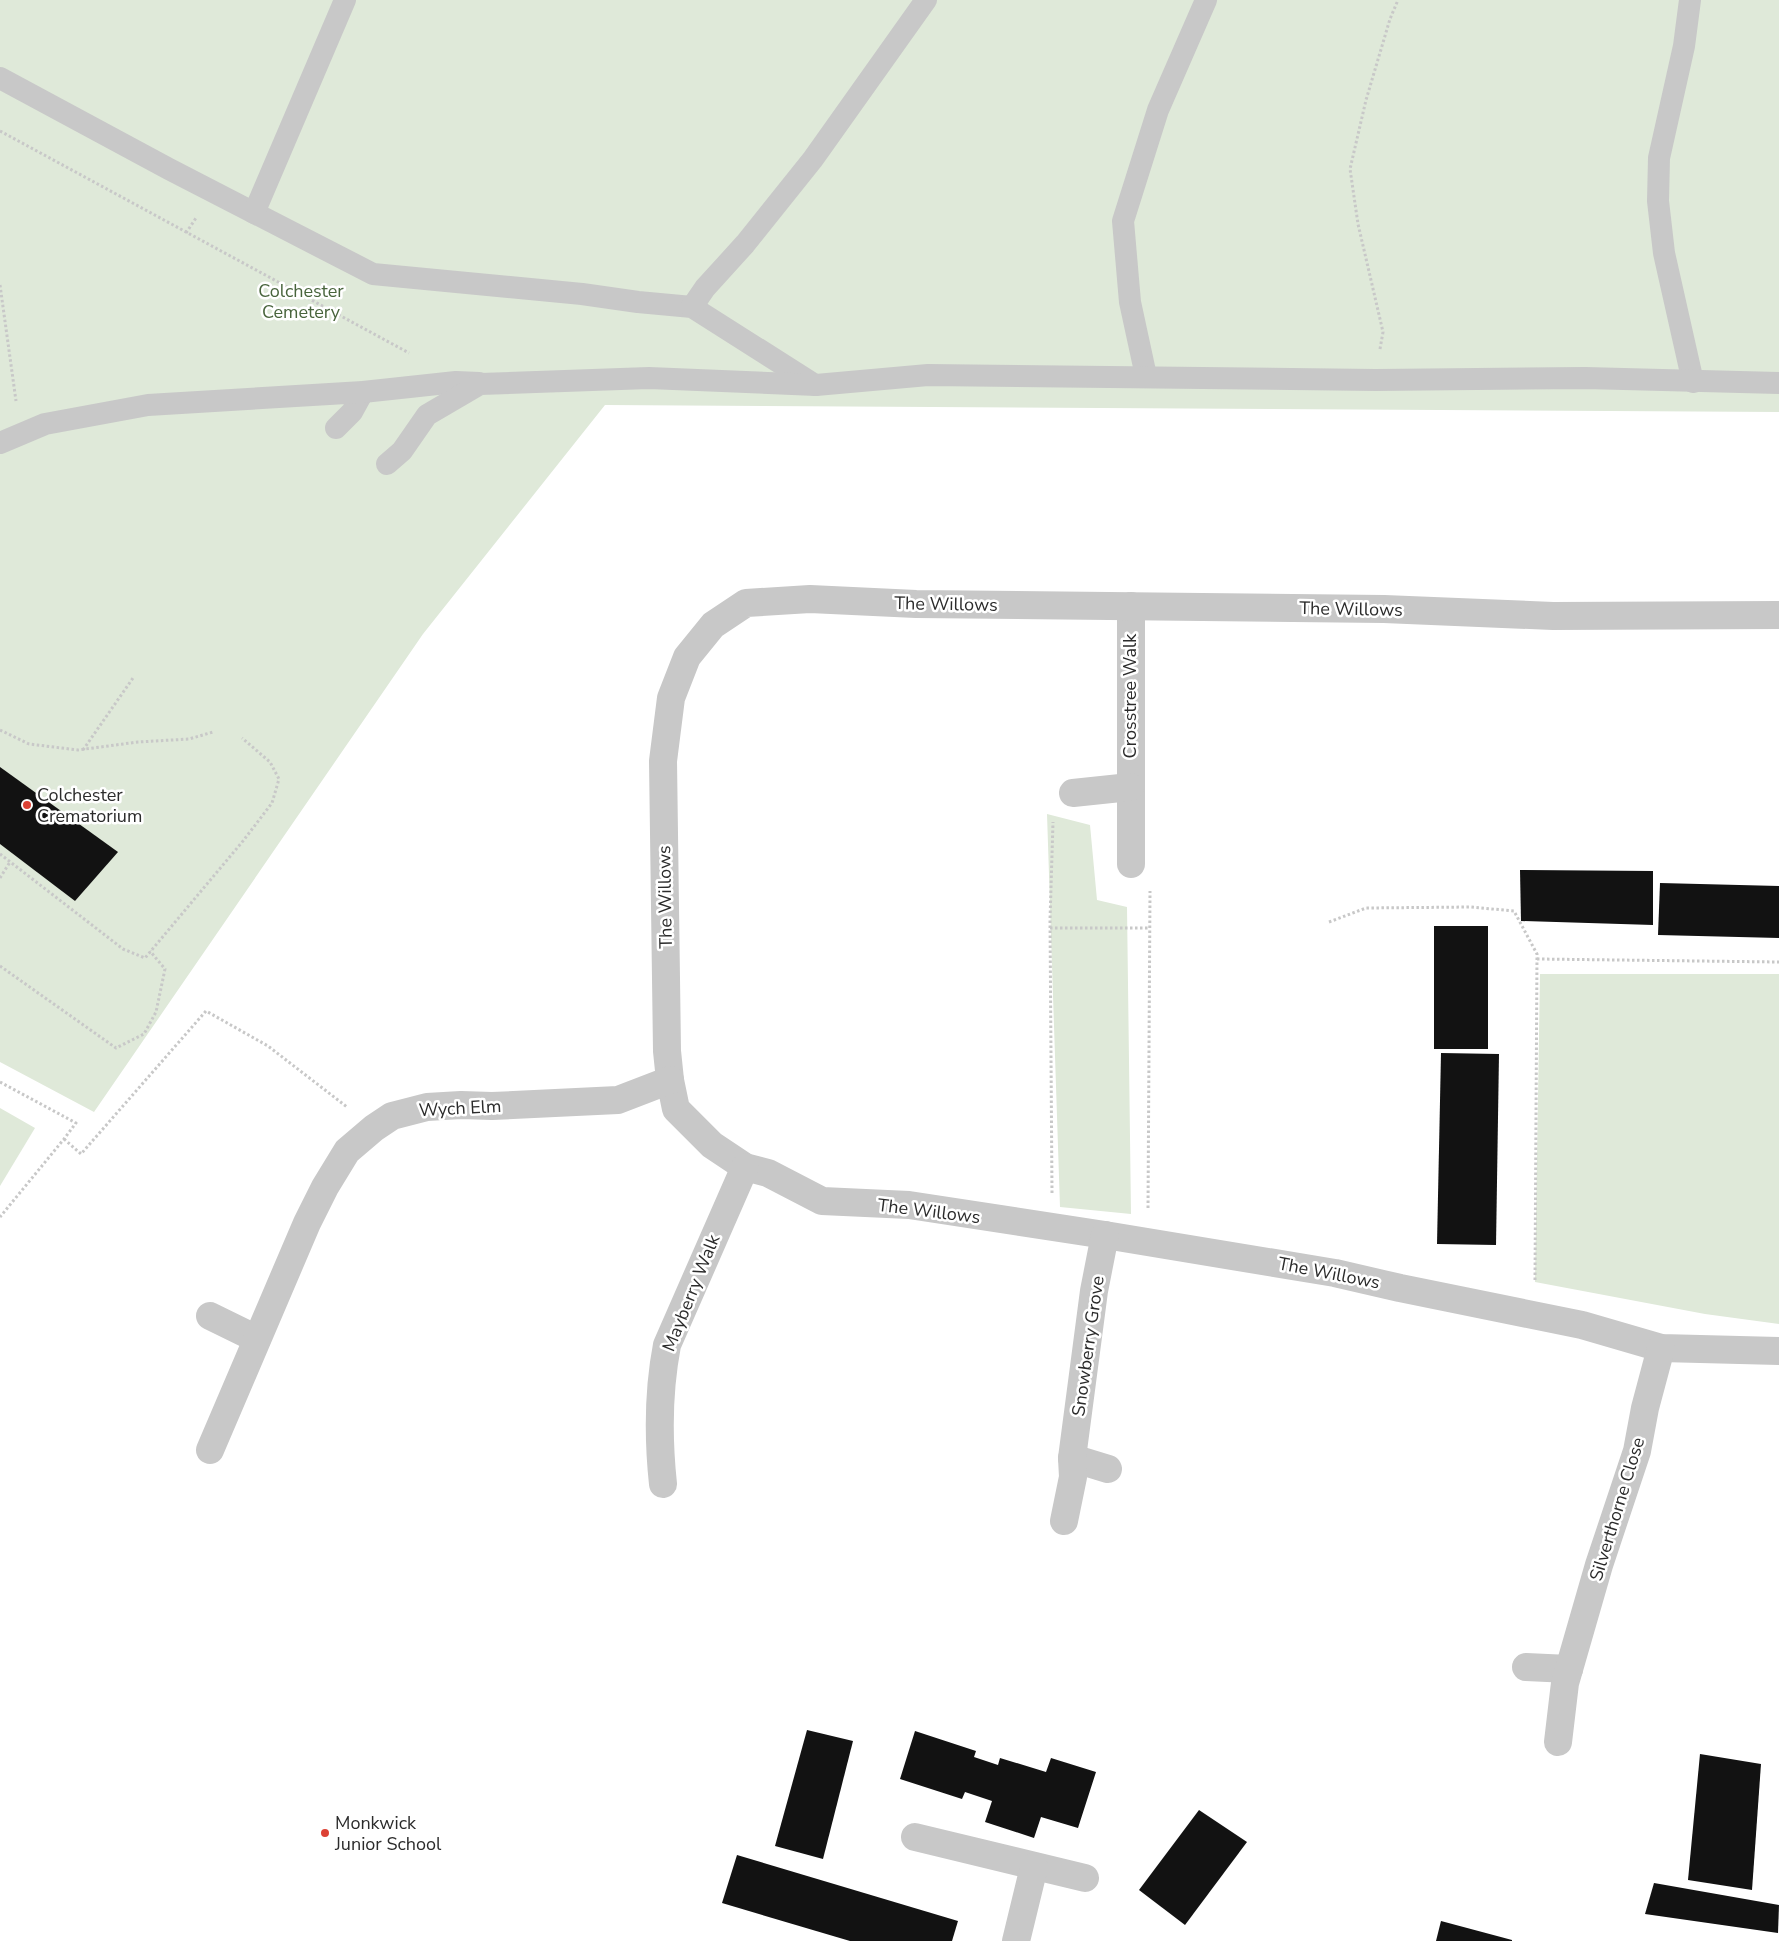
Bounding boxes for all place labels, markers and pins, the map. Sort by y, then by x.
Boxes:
place label: Colchester Crematorium [37,783,142,828]
marker: Colchester Crematorium [21,799,33,811]
place label: Monkwick Junior School [334,1811,442,1856]
marker: Monkwick Junior School [319,1827,331,1839]

